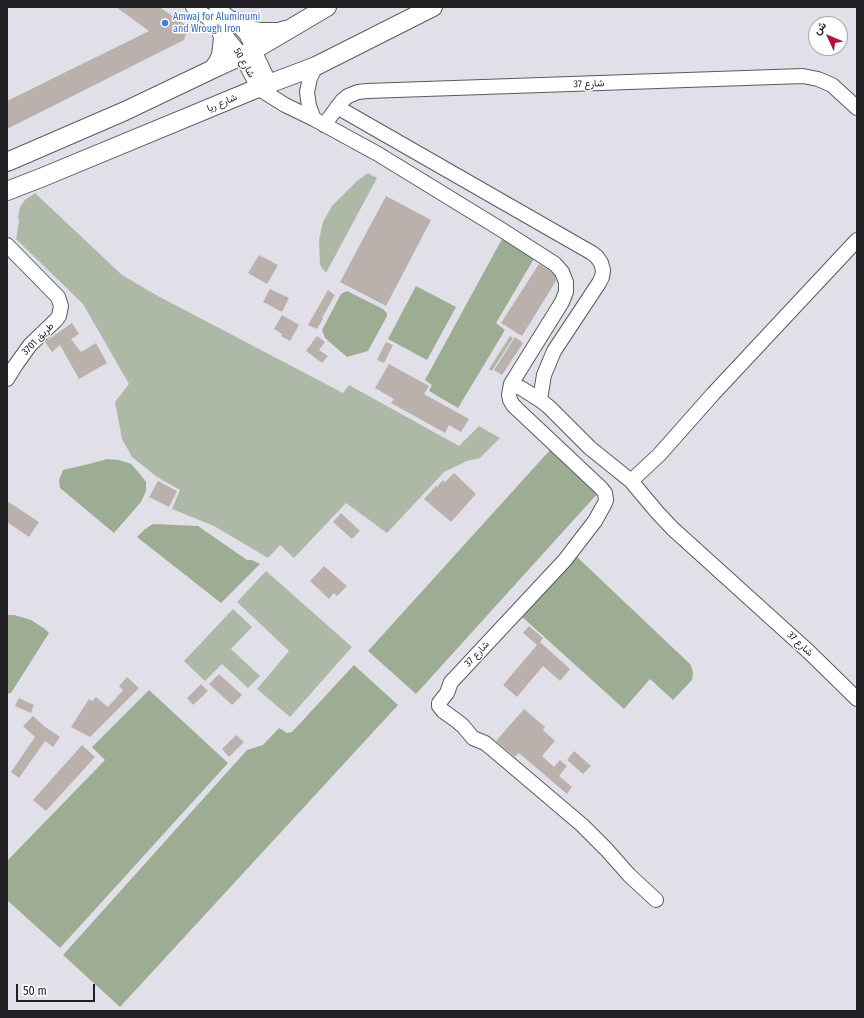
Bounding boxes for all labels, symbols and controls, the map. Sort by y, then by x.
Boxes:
place label: Amwaj for Aluminumi and Wrough Iron [173,11,260,34]
north arrow [808,16,848,56]
marker: Amwaj for Aluminumi and Wrough Iron [160,18,170,28]
text: ش [810,19,829,37]
street label: شارع 50 [231,46,257,80]
street label: شارع 37 [573,77,605,91]
street label: شارع ريا [205,91,239,115]
street label: طريق 3701 [20,320,56,358]
street label: شارع 37 [785,629,815,659]
street label: شارع 37 [462,639,492,669]
scale bar [18,976,97,1002]
text: 50 m [23,984,47,998]

